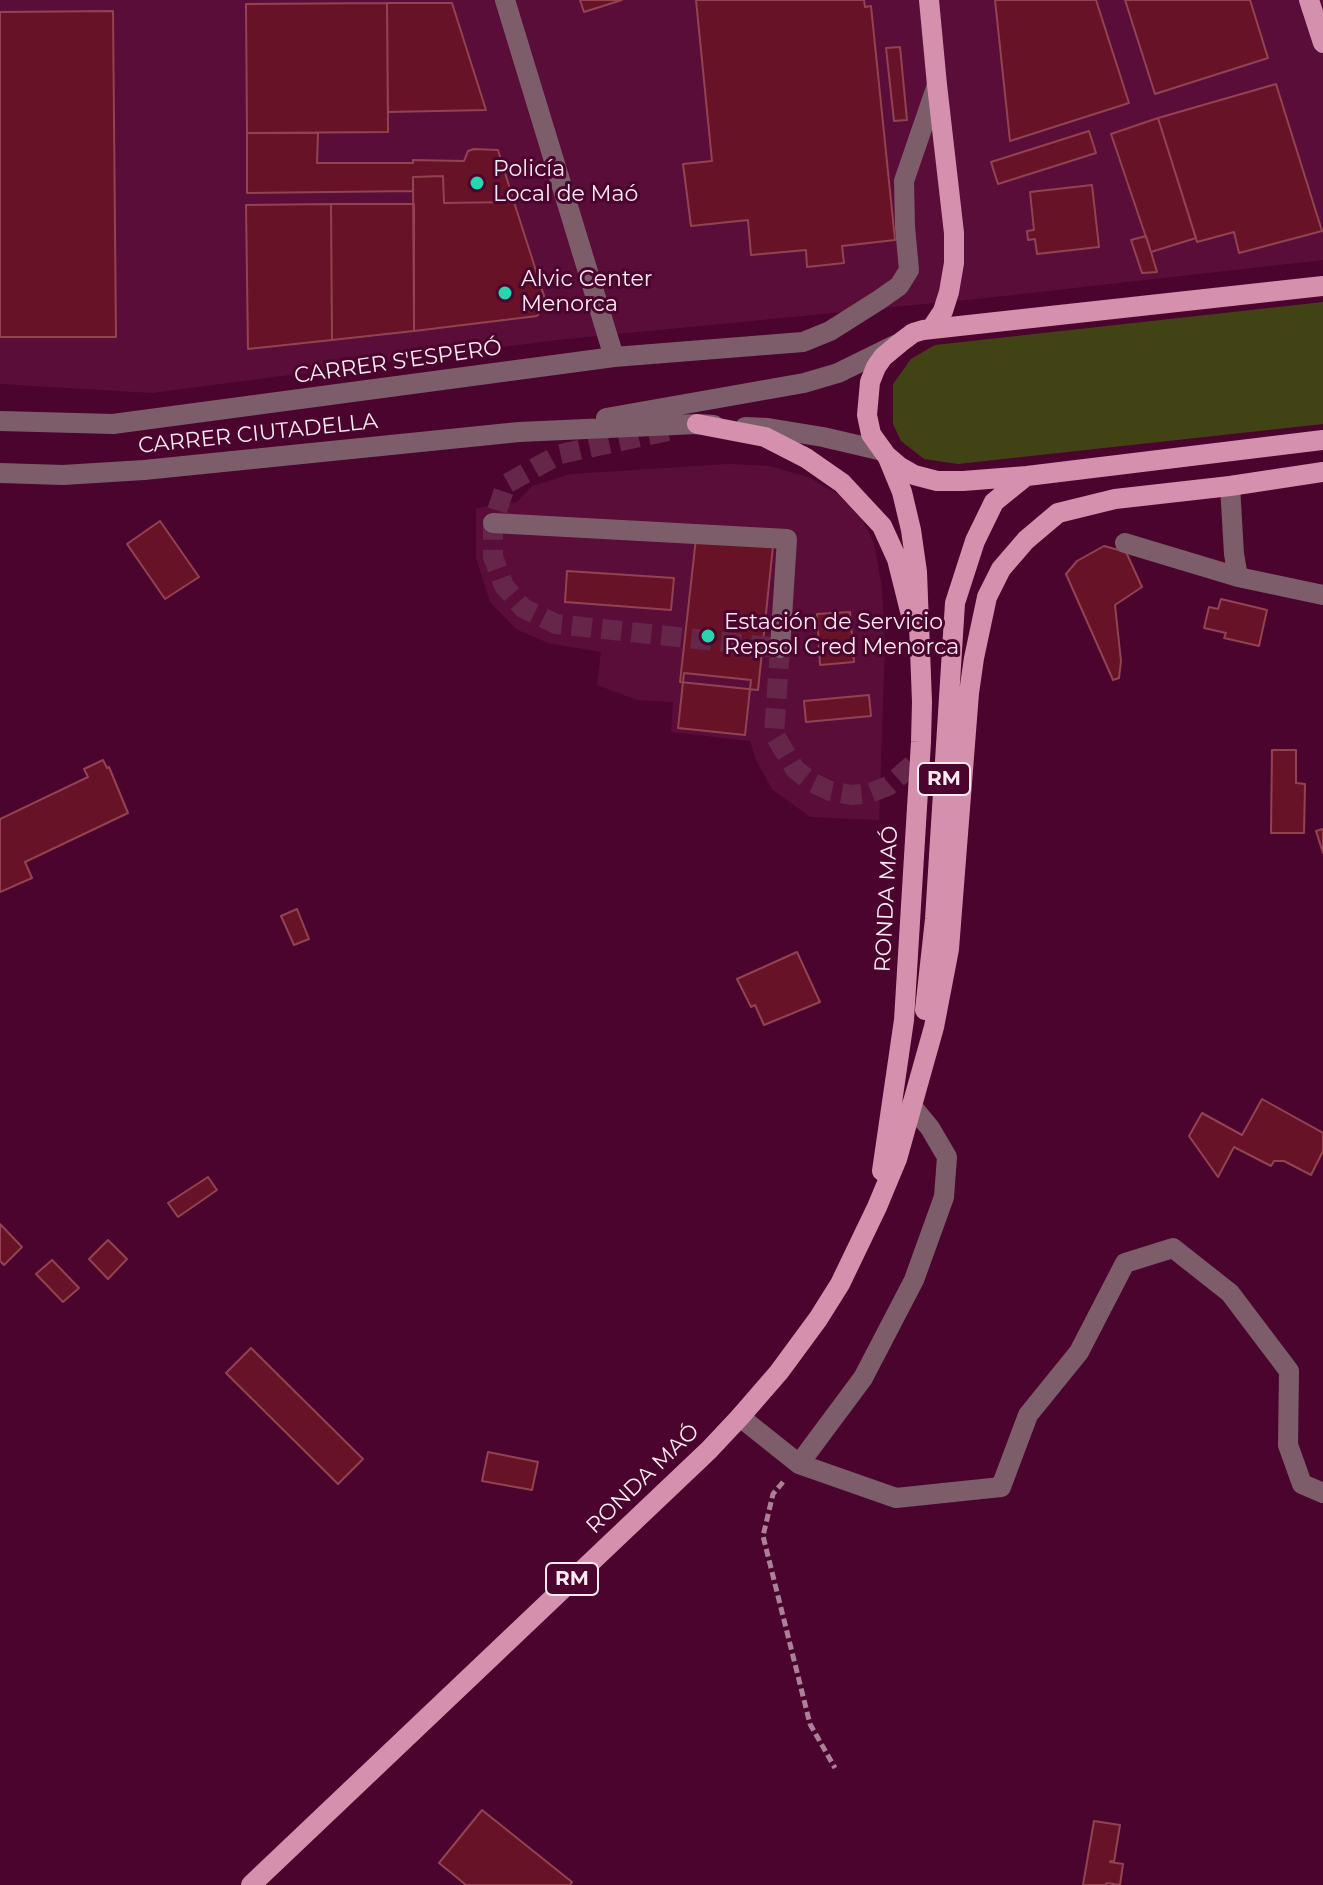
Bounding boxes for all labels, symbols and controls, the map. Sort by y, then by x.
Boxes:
place label: Policía Local de Maó [493,157,638,208]
marker: Policía Local de Maó [468,174,486,192]
place label: Alvic Center Menorca [521,267,653,318]
marker: Alvic Center Menorca [496,284,514,302]
street label: CARRER S'ESPERÓ [292,334,504,390]
street label: CARRER CIUTADELLA [137,408,379,460]
place label: Estación de Servicio Repsol Cred Menorca [724,610,959,662]
marker: Estación de Servicio Repsol Cred Menorca [699,627,717,645]
road number: RM [918,763,970,795]
street label: RONDA MAÓ [870,825,904,973]
street label: RONDA MAÓ [581,1419,705,1539]
road number: RM [546,1563,598,1595]

